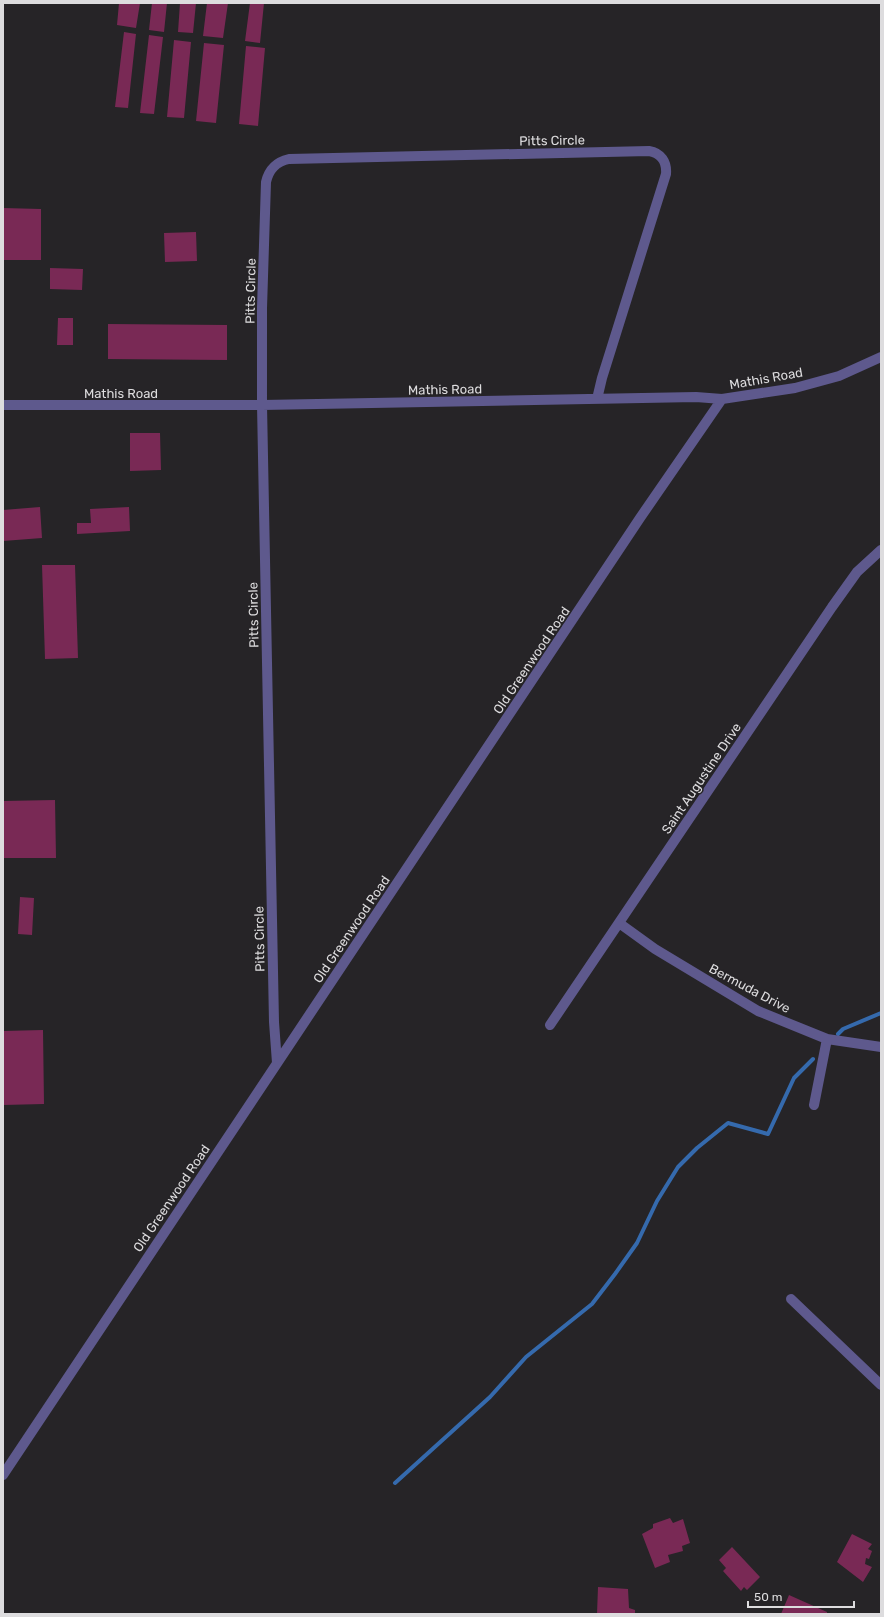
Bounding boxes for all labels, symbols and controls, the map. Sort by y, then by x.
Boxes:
street label: Pitts Circle [519,132,585,149]
street label: Pitts Circle [242,258,259,324]
street label: Mathis Road [728,365,804,392]
street label: Mathis Road [408,381,482,398]
street label: Mathis Road [84,386,158,401]
street label: Pitts Circle [245,582,262,648]
street label: Old Greenwood Road [490,604,573,717]
street label: Saint Augustine Drive [659,720,745,837]
street label: Old Greenwood Road [310,873,393,986]
street label: Pitts Circle [251,906,268,972]
street label: Bermuda Drive [707,961,793,1016]
street label: Old Greenwood Road [130,1142,213,1255]
scale bar [748,1583,854,1609]
text: 50 m [754,1590,782,1604]

